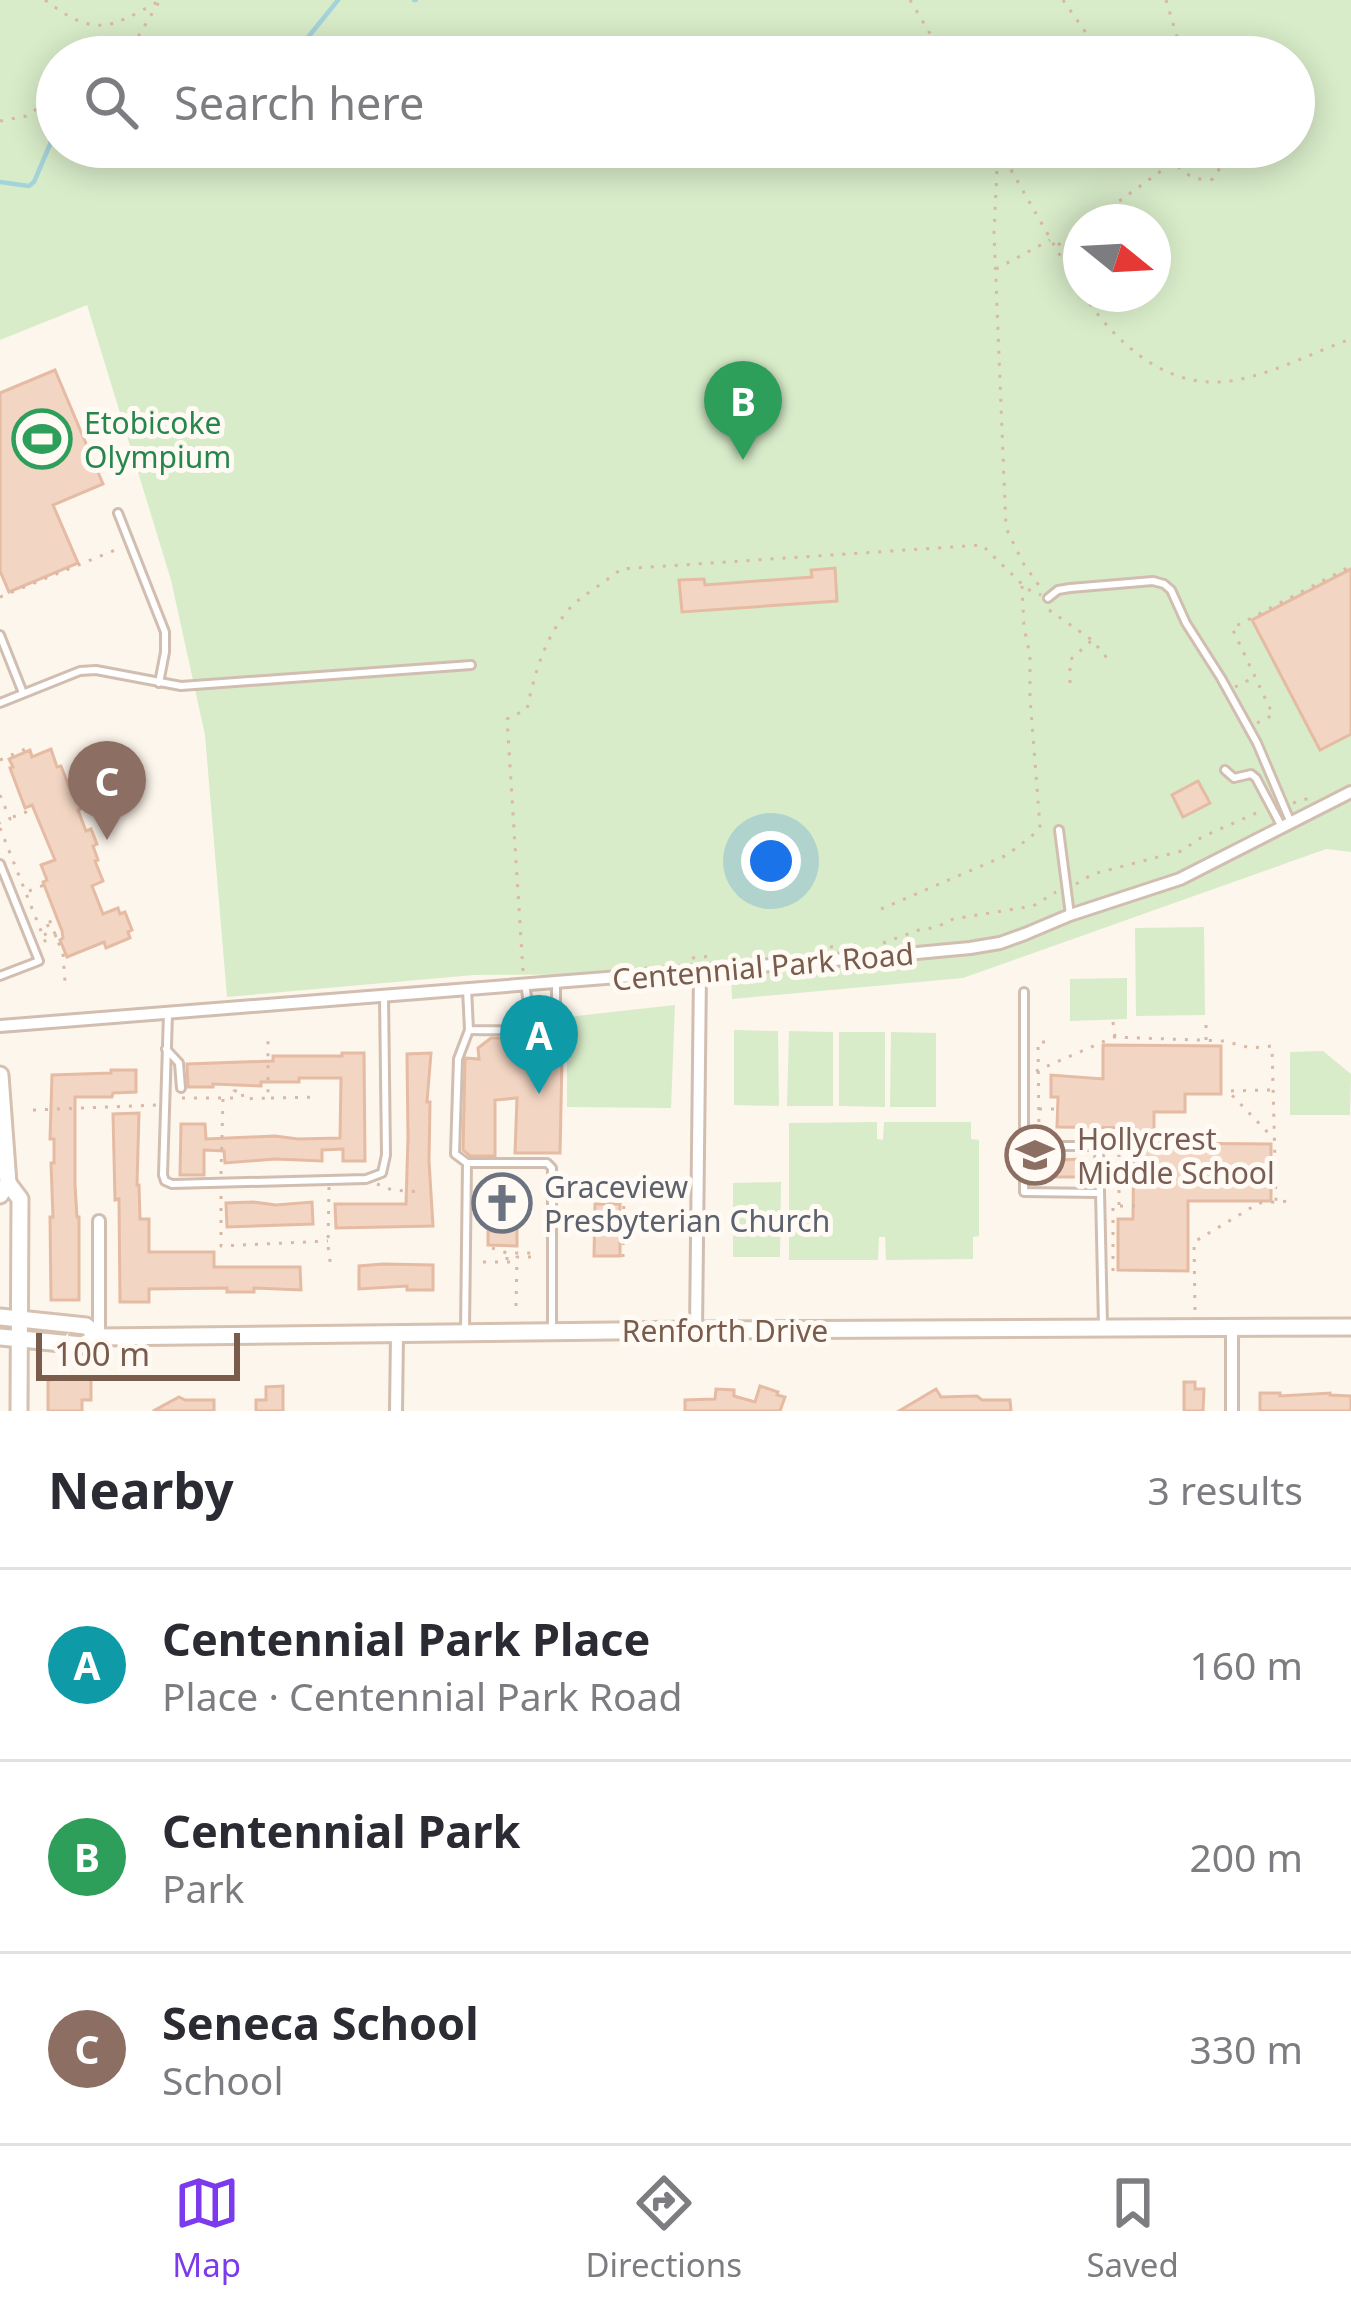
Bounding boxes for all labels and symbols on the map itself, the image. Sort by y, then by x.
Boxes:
north arrow [1063,204,1171,312]
pin: B [704,361,782,460]
place label: Etobicoke Olympium [84,402,231,477]
sports icon: Etobicoke Olympium [11,408,73,470]
pin: C [68,741,146,840]
your location [741,831,801,891]
street label: Centennial Park Road [610,932,916,1000]
pin: A [500,995,578,1094]
place label: Hollycrest Middle School [1077,1118,1275,1193]
school or university icon: Hollycrest Middle School [1004,1124,1066,1186]
place label: Graceview Presbyterian Church [544,1166,830,1241]
church icon: Graceview Presbyterian Church [471,1172,533,1234]
street label: Renforth Drive [622,1310,828,1351]
scale bar [36,1327,240,1380]

